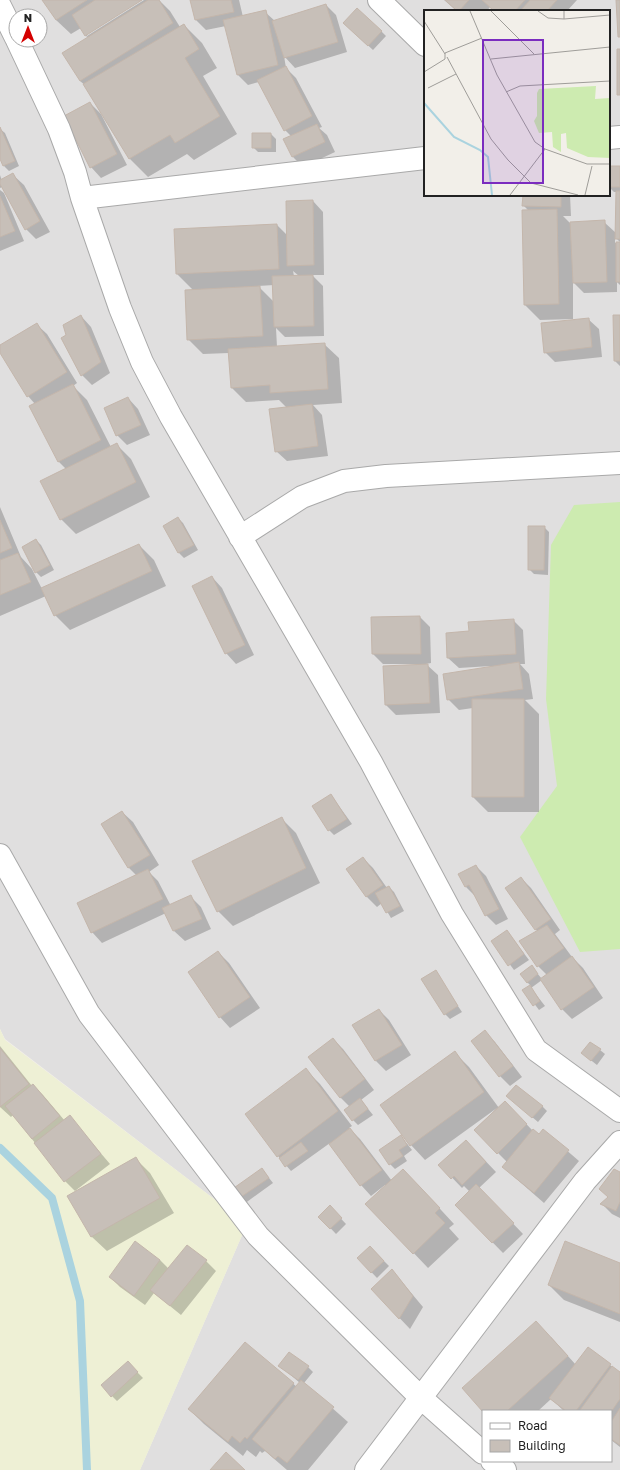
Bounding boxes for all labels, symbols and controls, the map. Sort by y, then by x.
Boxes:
north arrow [8,8,48,48]
inset map [424,10,610,196]
text: N [24,11,32,24]
legend [482,1410,612,1462]
text: Road [518,1418,547,1433]
text: Building [518,1438,566,1453]

